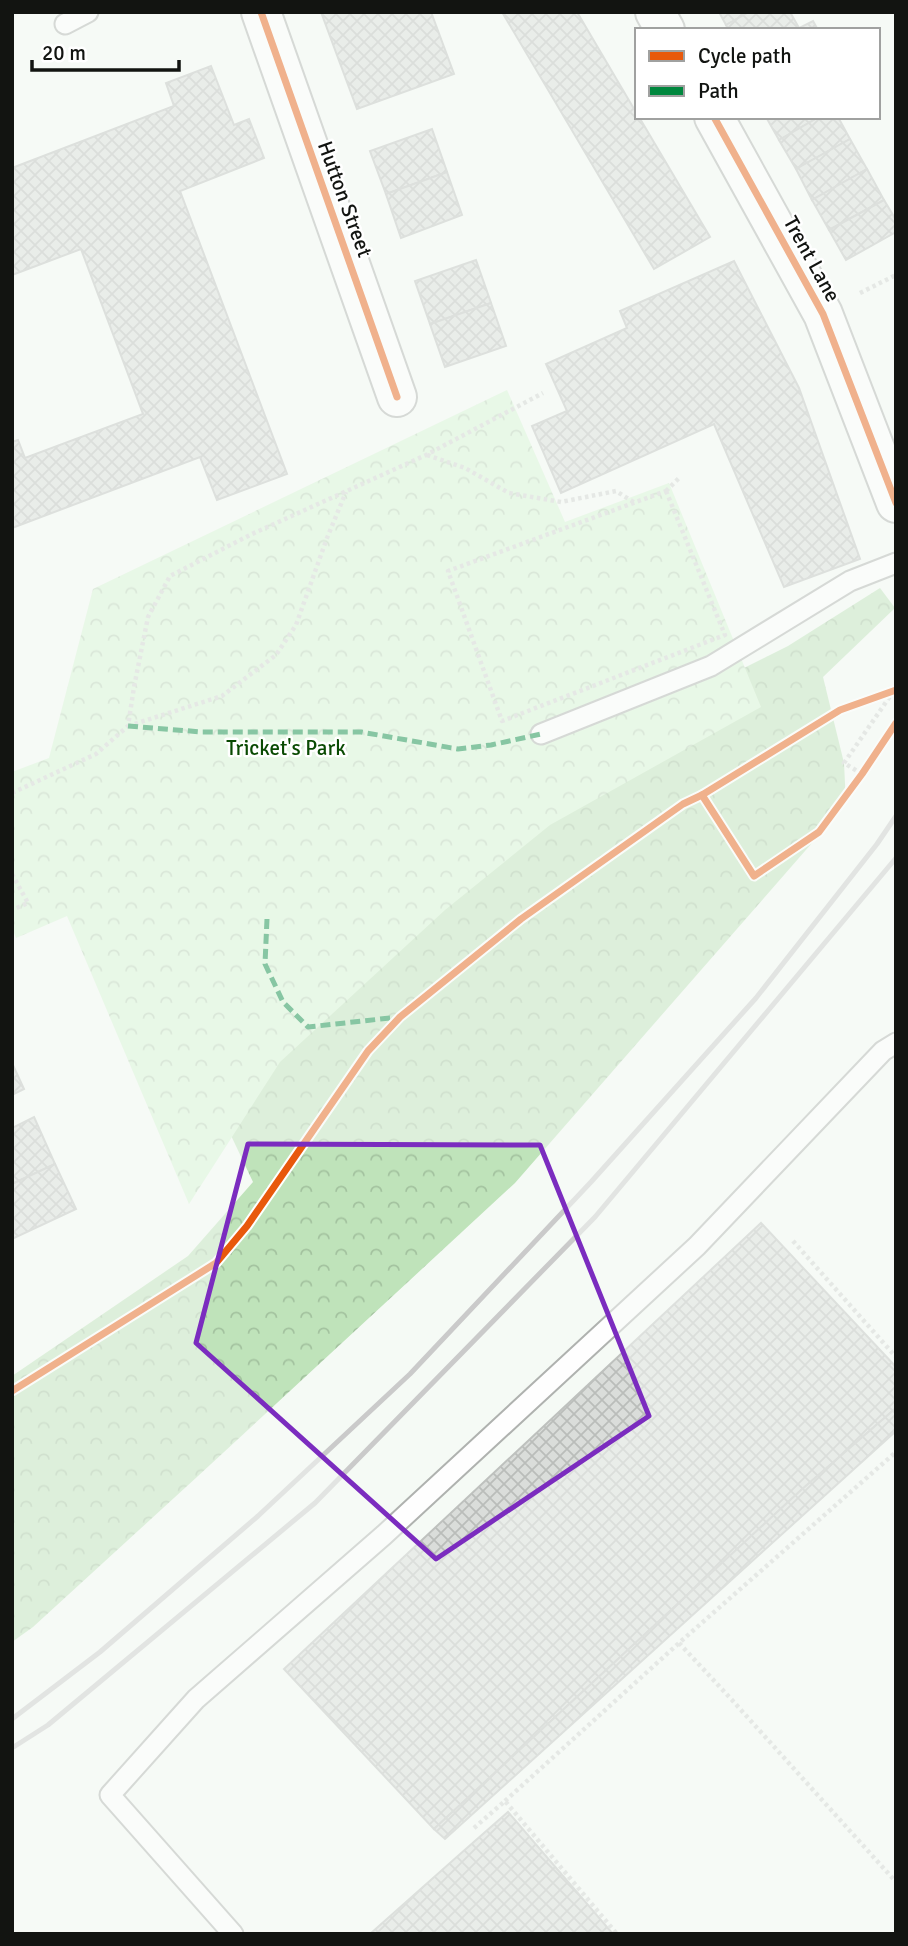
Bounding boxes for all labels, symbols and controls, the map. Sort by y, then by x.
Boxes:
scale bar [32,28,178,72]
legend [635,28,880,119]
text: 20 m [42,40,86,66]
text: Cycle path [698,43,792,69]
text: Path [698,78,739,104]
street label: Hutton Street [312,137,378,261]
street label: Trent Lane [778,212,846,306]
park label: Tricket's Park [226,735,346,761]

